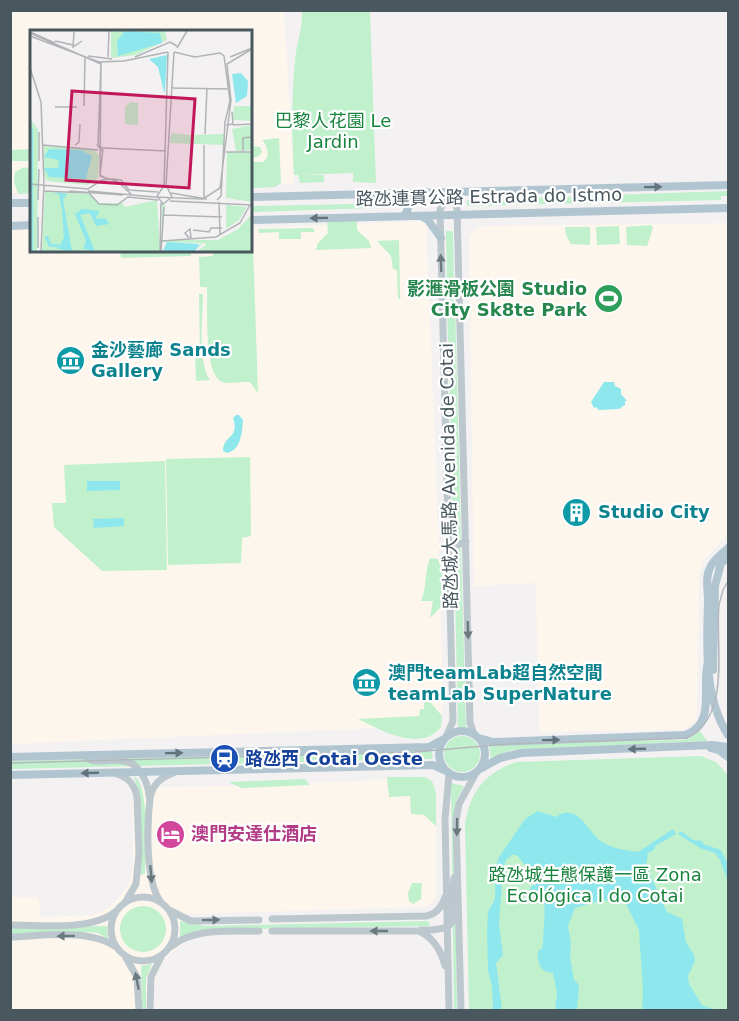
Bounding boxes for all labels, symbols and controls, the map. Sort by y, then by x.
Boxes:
inset map [30,30,252,252]
park label: 巴黎人花園 Le Jardin [275,110,391,152]
one-way arrow [643,182,662,192]
street label: 路氹連貫公路 Estrada do Istmo [356,184,622,209]
one-way arrow [309,213,328,223]
one-way arrow [437,254,446,273]
place label: 影滙滑板公園 Studio City Sk8te Park [407,278,588,320]
sports icon: 影滙滑板公園 Studio City Sk8te Park [592,283,624,315]
place label: 金沙藝廊 Sands Gallery [91,339,231,381]
street label: 路氹城大馬路 Avenida de Cotai [436,343,461,609]
museum icon: 金沙藝廊 Sands Gallery [54,344,86,376]
building icon: Studio City [561,496,593,528]
place label: Studio City [598,501,710,522]
one-way arrow [463,620,473,639]
place label: 澳門teamLab超自然空間 teamLab SuperNature [388,662,612,704]
museum icon: 澳門teamLab超自然空間 teamLab SuperNature [351,667,383,699]
one-way arrow [541,735,560,745]
station icon: 路氹西 Cotai Oeste [208,743,240,775]
one-way arrow [628,744,647,754]
one-way arrow [164,748,183,758]
place label: 路氹西 Cotai Oeste [245,748,423,769]
one-way arrow [80,768,99,777]
hotel icon: 澳門安達仕酒店 [154,818,186,850]
one-way arrow [452,818,462,837]
place label: 澳門安達仕酒店 [191,823,317,844]
park label: 路氹城生態保護一區 Zona Ecológica I do Cotai [488,864,702,906]
one-way arrow [146,865,156,884]
one-way arrow [202,916,221,925]
one-way arrow [369,926,388,936]
one-way arrow [56,931,75,941]
one-way arrow [132,971,141,990]

